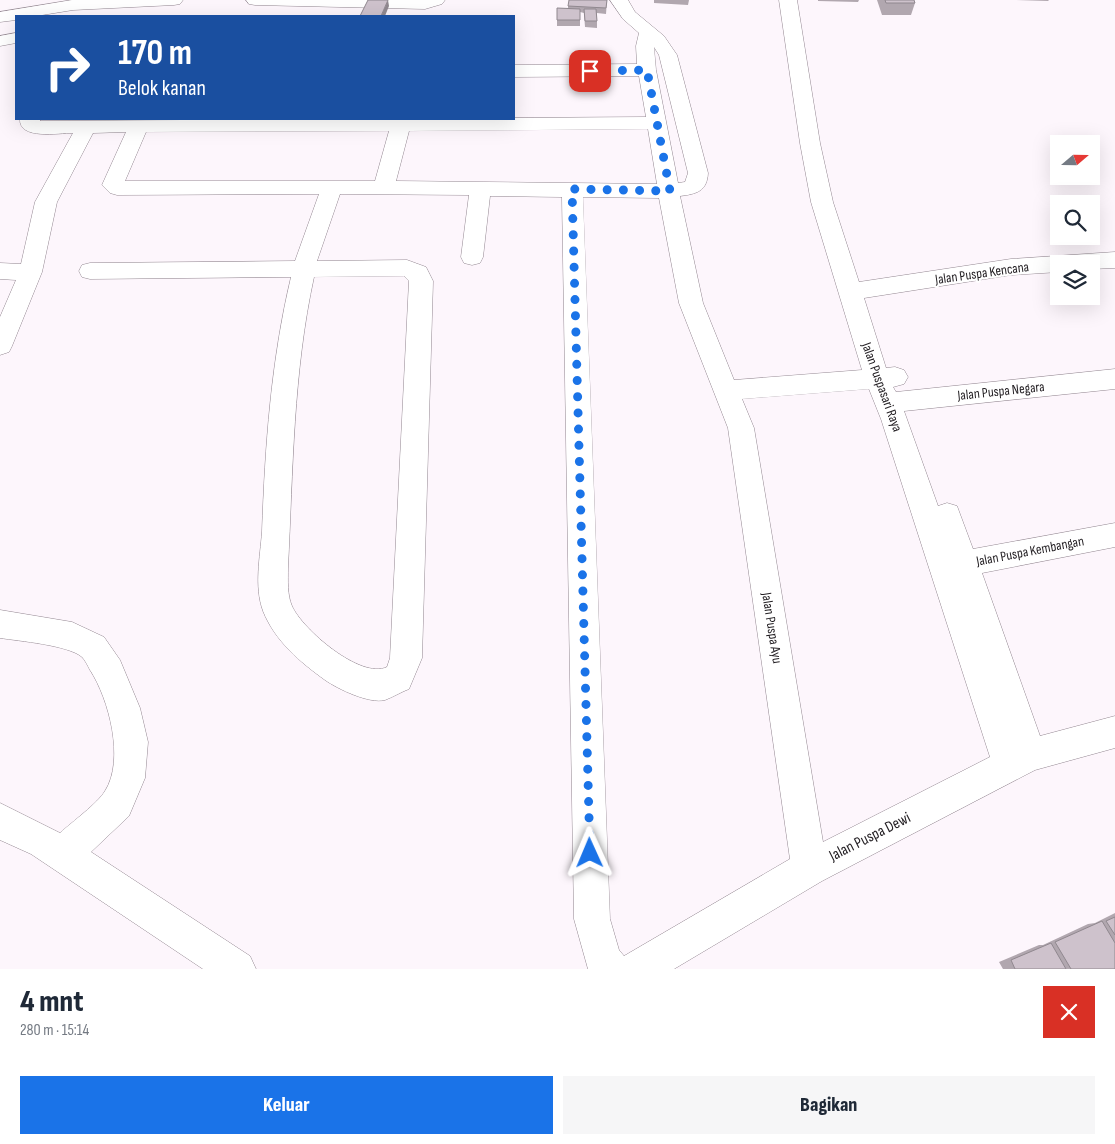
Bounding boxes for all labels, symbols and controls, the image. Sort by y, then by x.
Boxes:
text: 170 m [118,32,192,75]
icon: right [35,35,100,100]
pin [569,50,611,92]
icon: arrive [576,57,604,85]
text: Belok kanan [118,75,206,102]
north arrow [1050,135,1100,185]
map controls [1050,135,1100,305]
button: search [1050,195,1100,245]
button: layers [1050,255,1100,305]
street label: Jalan Puspa Kencana [933,258,1030,288]
street label: Jalan Puspasari Raya [858,339,906,434]
street label: Jalan Puspa Negara [956,378,1045,404]
street label: Jalan Puspa Kembangan [974,532,1085,570]
street label: Jalan Puspa Ayu [758,590,786,665]
street label: Jalan Puspa Dewi [825,808,914,866]
position arrow [563,826,615,878]
text: 4 mnt [20,984,83,1020]
button: close [1043,986,1095,1038]
text: 280 m · 15:14 [20,1021,89,1040]
button: Keluar [20,1076,553,1134]
button: Bagikan [563,1076,1095,1134]

